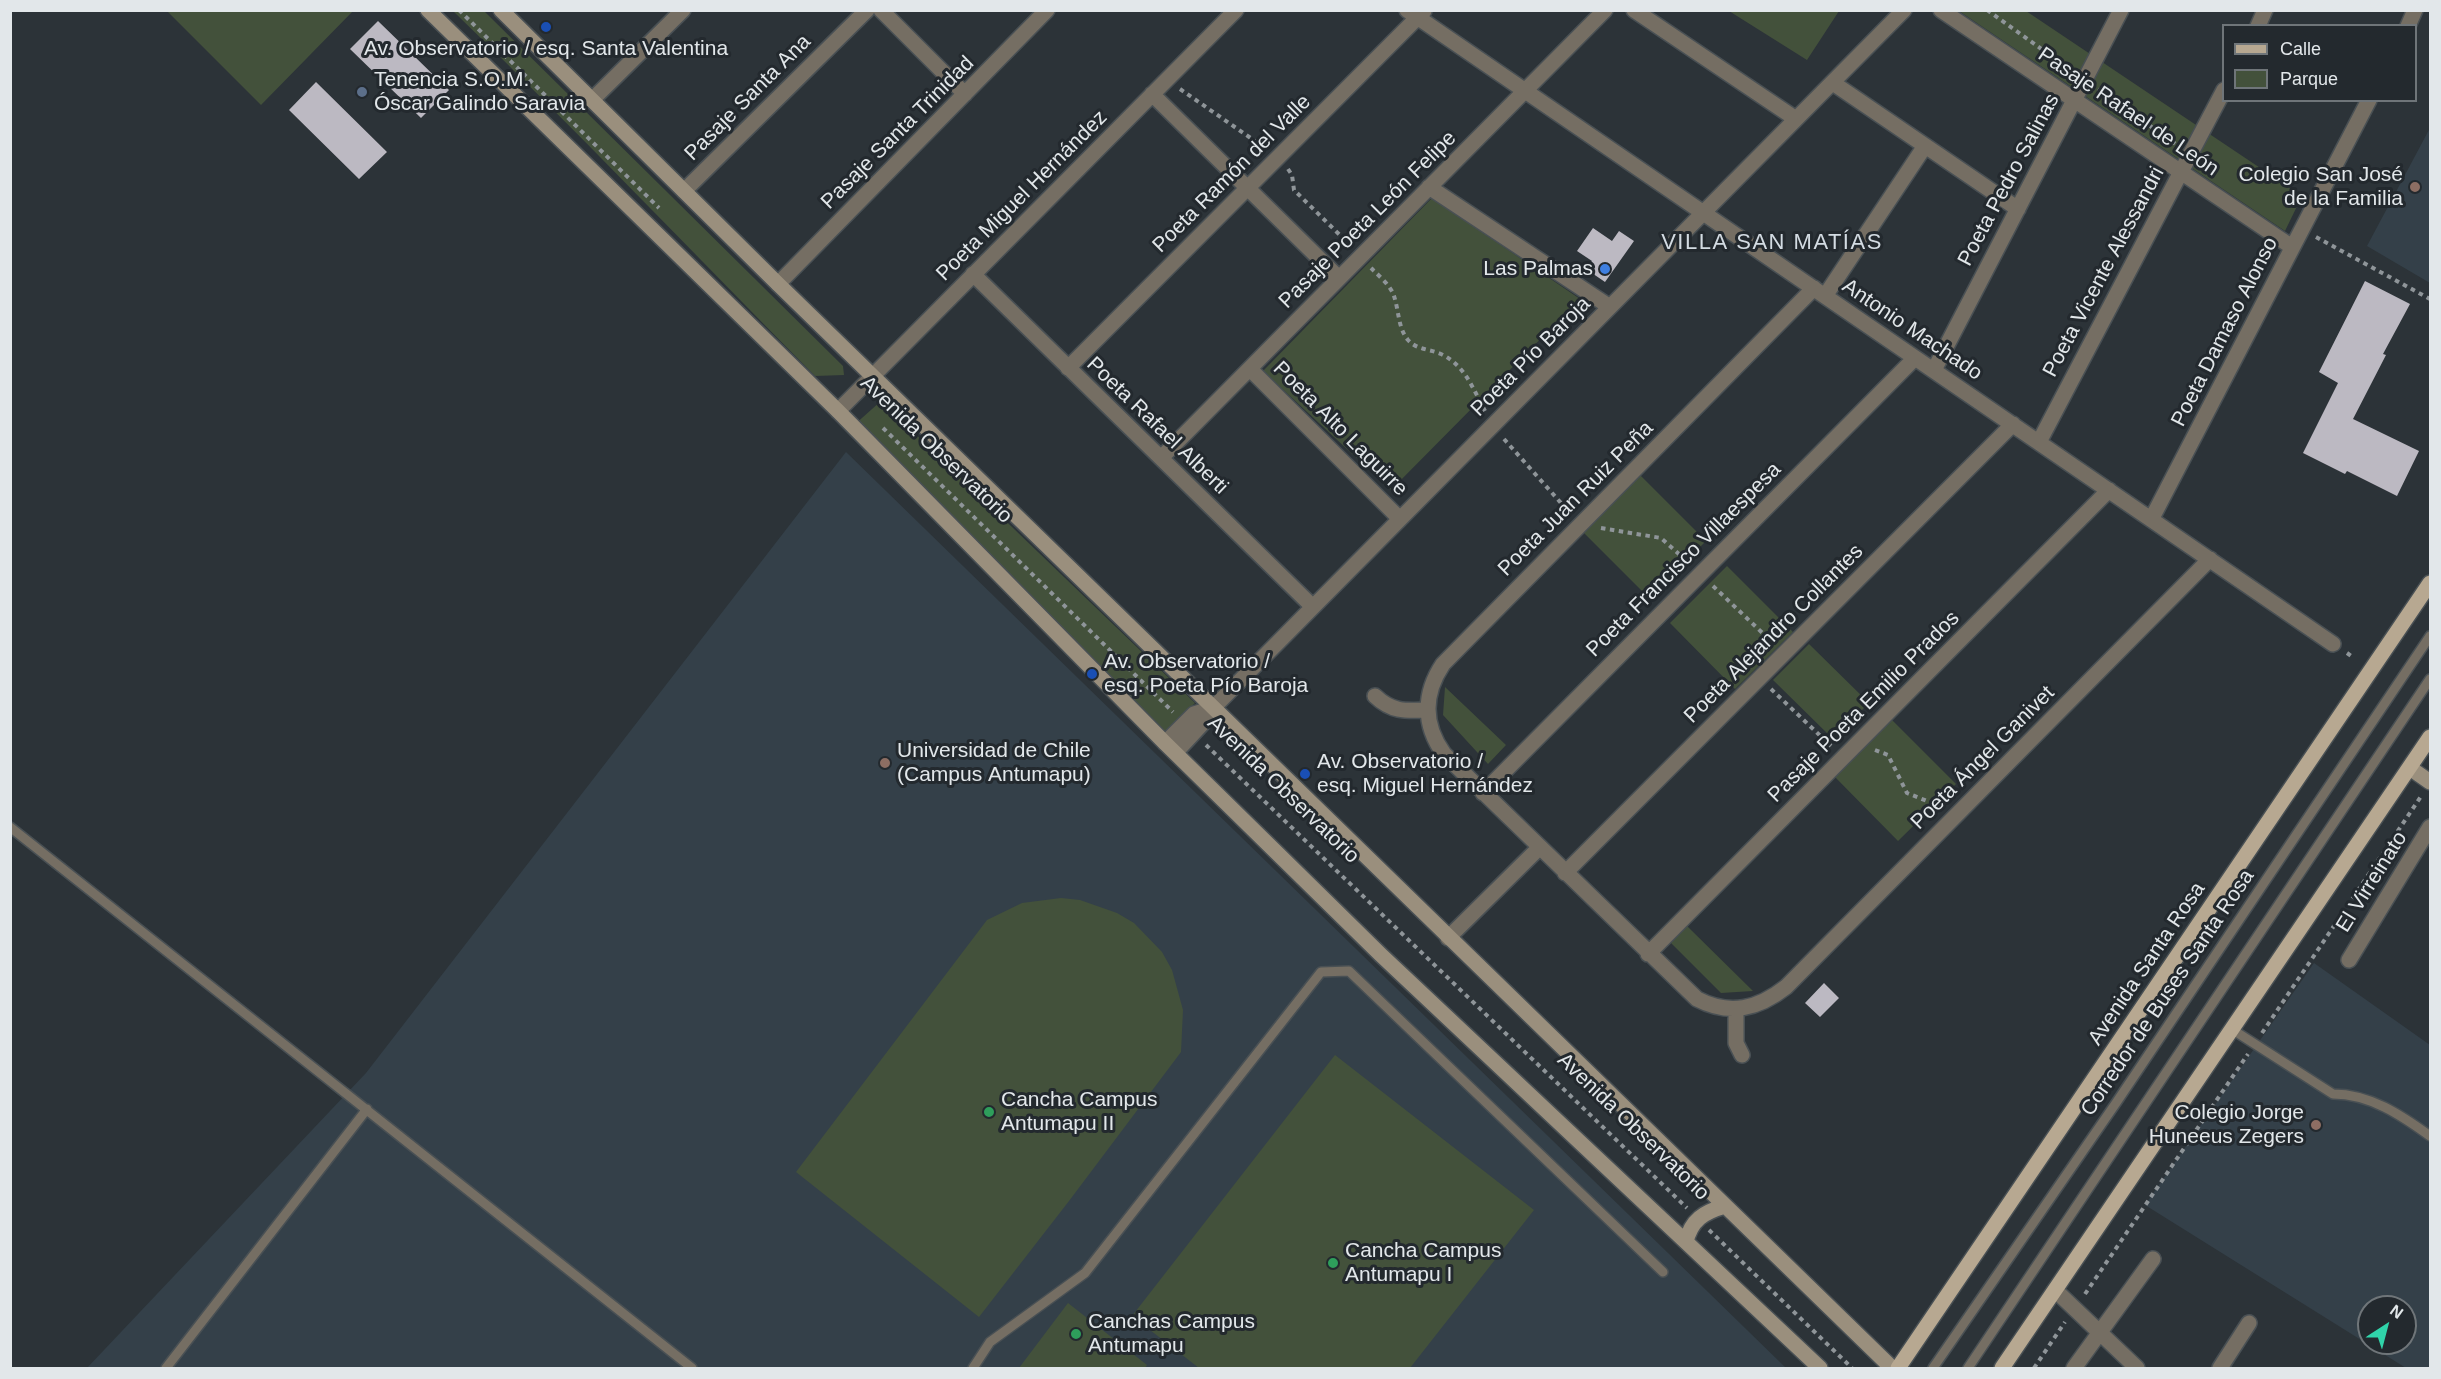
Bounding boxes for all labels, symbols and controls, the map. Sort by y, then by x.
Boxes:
marker: Av. Observatorio / esq. Santa Valentina [539,20,553,34]
legend [2222,24,2417,102]
street label: Pasaje Santa Ana [680,30,816,166]
place label: Av. Observatorio / esq. Santa Valentina [364,36,728,62]
text: Calle [2280,39,2321,59]
street label: Pasaje Rafael de León [2033,42,2223,182]
street label: Pasaje Santa Trinidad [816,51,980,215]
place label: Tenencia S.O.M. Óscar Galindo Saravia [374,67,585,117]
text: Parque [2280,69,2338,89]
marker: Tenencia S.O.M. Óscar Galindo Saravia [355,85,369,99]
street label: Poeta Ramón del Valle [1148,90,1316,258]
street label: Poeta Pedro Salinas [1953,90,2065,270]
street label: Poeta Miguel Hernández [931,105,1113,287]
street label: Pasaje Poeta León Felipe [1274,126,1462,314]
place label: Colegio San José de la Familia [2238,162,2403,212]
street label: Poeta Vicente Alessandri [2038,163,2170,381]
marker: Colegio San José de la Familia [2408,180,2422,194]
district label: VILLA SAN MATÍAS [1661,230,1883,256]
street label: Poeta Damaso Alonso [2166,233,2284,431]
place label: Las Palmas [1483,256,1593,282]
marker: Las Palmas [1598,262,1612,276]
street label: Antonio Machado [1837,274,1987,386]
street label: Poeta Pío Baroja [1466,292,1596,422]
street label: Poeta Rafael Alberti [1081,352,1233,500]
street label: Poeta Alto Laguirre [1268,357,1412,501]
street label: Avenida Observatorio [855,371,1017,529]
street label: Poeta Juan Ruiz Peña [1493,416,1659,582]
street label: Poeta Francisco Villaespesa [1582,458,1786,662]
street label: Poeta Alejandro Collantes [1679,539,1869,729]
street label: Pasaje Poeta Emilio Prados [1763,606,1965,808]
place label: Av. Observatorio / esq. Poeta Pío Baroja [1104,649,1308,699]
marker: Av. Observatorio / esq. Poeta Pío Baroja [1085,667,1099,681]
street label: Poeta Ángel Ganivet [1906,681,2060,835]
street label: Avenida Observatorio [1202,711,1364,869]
place label: Universidad de Chile (Campus Antumapu) [897,738,1091,788]
place label: Av. Observatorio / esq. Miguel Hernández [1317,749,1533,799]
marker: Universidad de Chile (Campus Antumapu) [878,756,892,770]
marker: Av. Observatorio / esq. Miguel Hernández [1298,767,1312,781]
street label: El Virreinato [2331,827,2413,937]
street label: Corredor de Buses Santa Rosa [2076,865,2260,1121]
street label: Avenida Santa Rosa [2083,878,2211,1050]
street label: Avenida Observatorio [1552,1048,1714,1206]
place label: Cancha Campus Antumapu II [1001,1087,1157,1137]
place label: Colegio Jorge Huneeus Zegers [2149,1100,2304,1150]
marker: Cancha Campus Antumapu II [982,1105,996,1119]
marker: Colegio Jorge Huneeus Zegers [2309,1118,2323,1132]
place label: Cancha Campus Antumapu I [1345,1238,1501,1288]
marker: Cancha Campus Antumapu I [1326,1256,1340,1270]
north arrow [2357,1295,2417,1355]
text: N [2387,1301,2406,1322]
place label: Canchas Campus Antumapu [1088,1309,1255,1359]
marker: Canchas Campus Antumapu [1069,1327,1083,1341]

